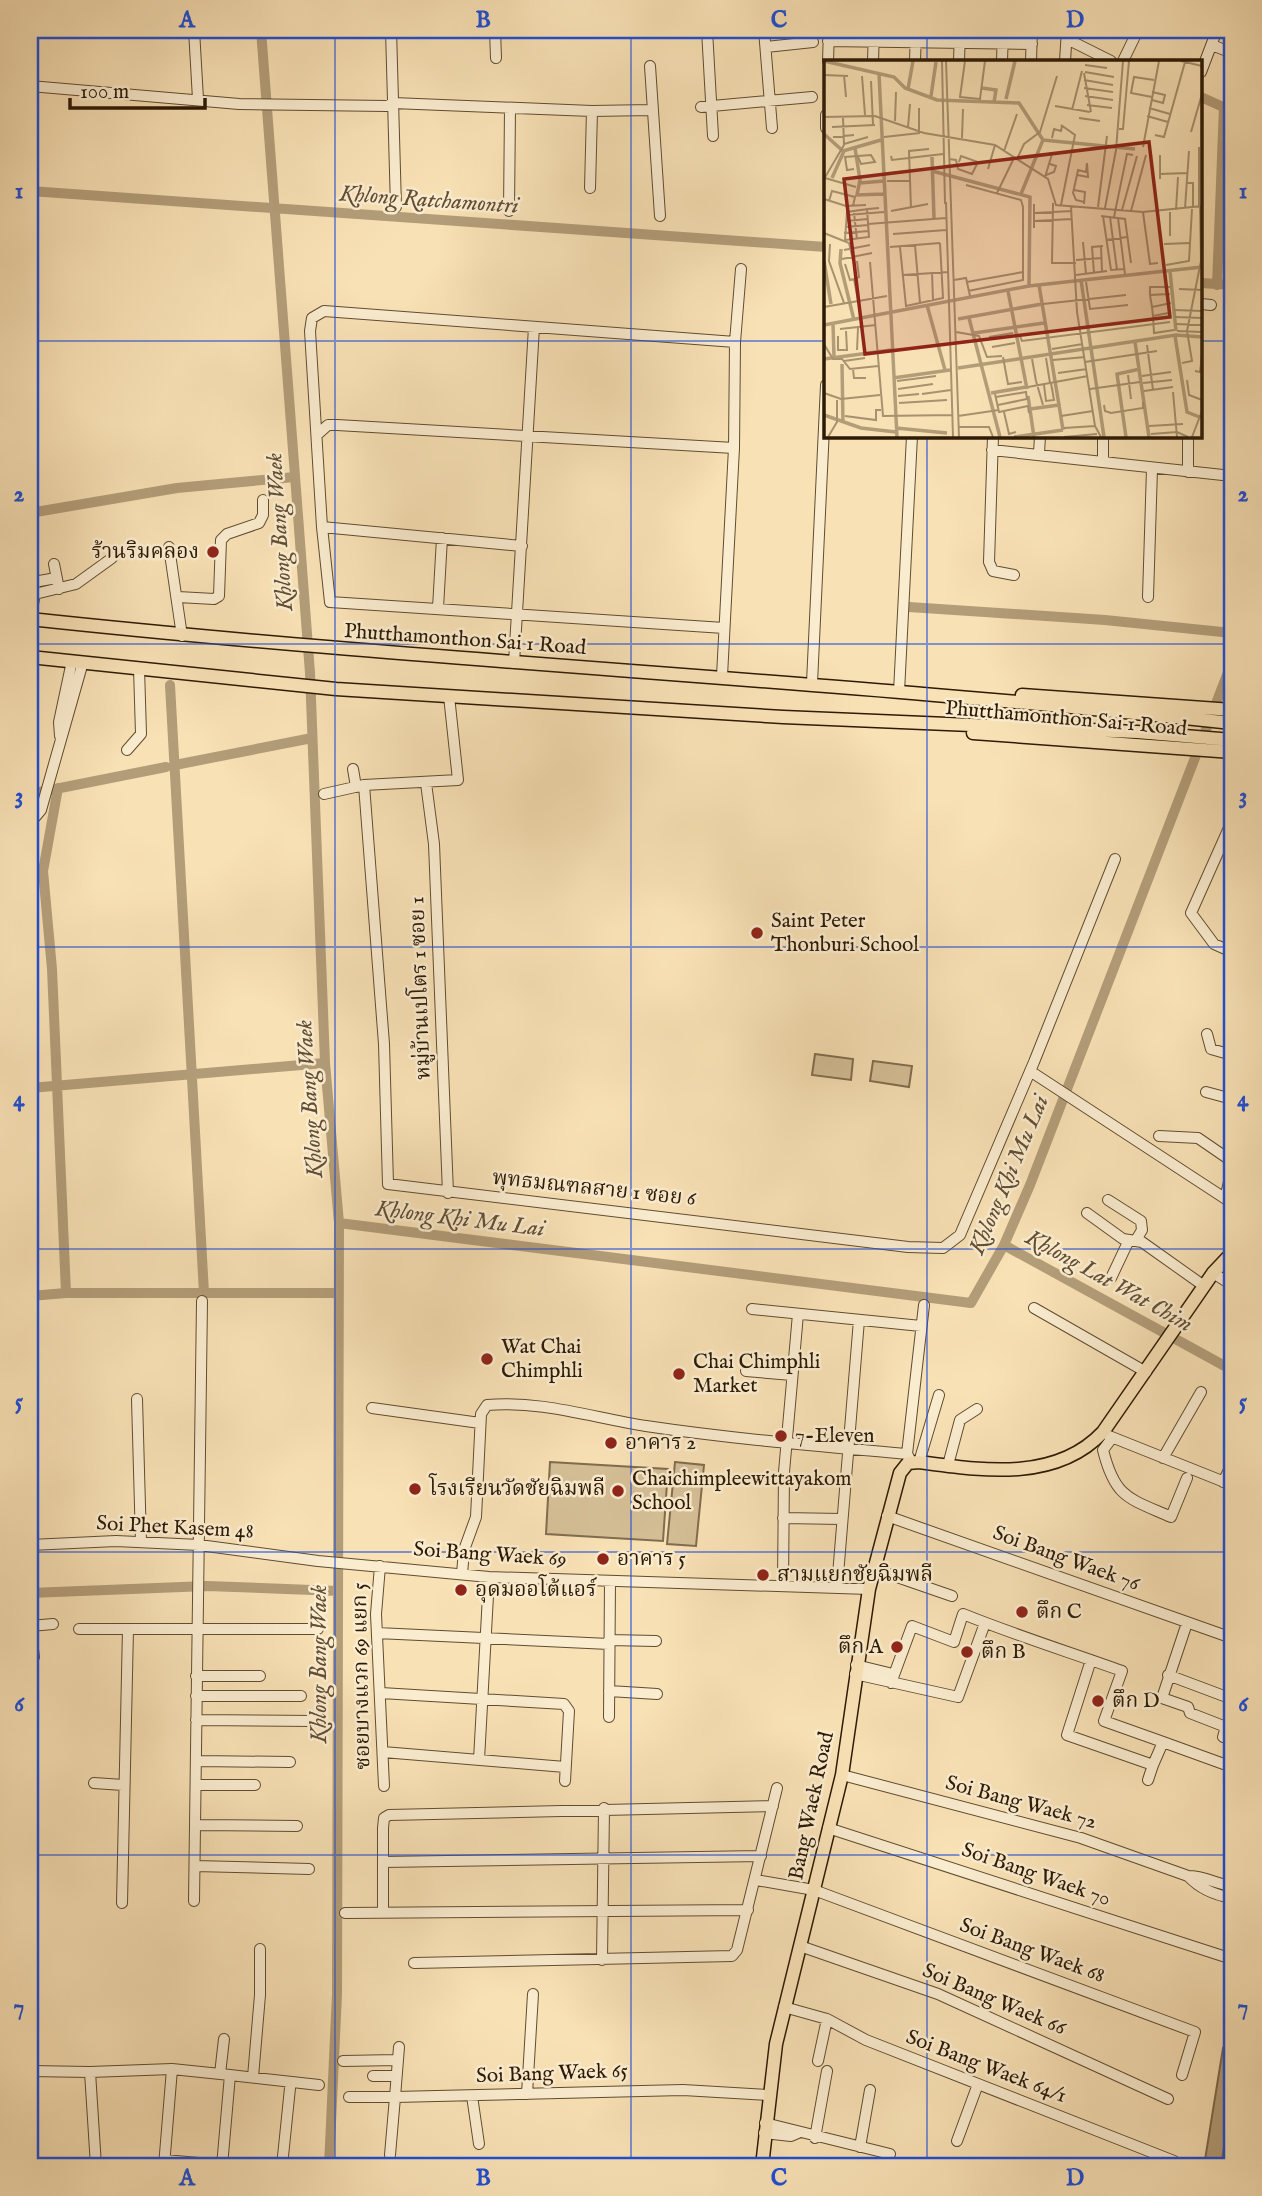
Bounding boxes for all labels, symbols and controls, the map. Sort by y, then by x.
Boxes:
text: A [178,6,196,35]
text: B [475,6,491,35]
text: C [771,6,788,35]
text: D [1066,6,1084,35]
inset map [824,60,1202,438]
scale bar [70,66,205,110]
text: 100 m [80,79,129,106]
text: 1 [15,177,23,206]
text: 1 [1239,177,1247,206]
water label: Khlong Ratchamontri [337,179,521,222]
water label: Khlong Bang Waek [260,452,301,613]
text: 2 [14,480,25,509]
text: 2 [1238,480,1249,509]
place label: ร้านริมคลอง [92,539,199,566]
marker: ร้านริมคลอง [205,544,221,560]
street label: Phutthamonthon Sai 1 Road [343,618,588,662]
street label: Phutthamonthon Sai 1 Road [944,695,1189,743]
text: 3 [15,782,23,811]
text: 3 [1239,782,1247,811]
street label: หมู่บ้านเปโตร 1 ซอย 1 [401,896,438,1080]
place label: Saint Peter Thonburi School [771,908,919,959]
marker: Saint Peter Thonburi School [749,925,765,941]
water label: Khlong Bang Waek [290,1019,331,1180]
text: 4 [13,1085,25,1114]
text: 4 [1237,1085,1249,1114]
water label: Khlong Khi Mu Lai [962,1090,1057,1260]
street label: พุทธมณฑลสาย 1 ซอย 6 [491,1165,698,1213]
water label: Khlong Khi Mu Lai [373,1194,548,1245]
water label: Khlong Lat Wat Chim [1019,1223,1198,1340]
place label: Wat Chai Chimphli [501,1334,583,1385]
place label: Chai Chimphli Market [693,1349,820,1400]
marker: Wat Chai Chimphli [479,1351,495,1367]
marker: Chai Chimphli Market [671,1366,687,1382]
text: 5 [15,1388,24,1417]
text: 5 [1239,1388,1248,1417]
place label: 7-Eleven [795,1423,874,1450]
marker: 7-Eleven [773,1428,789,1444]
place label: อาคาร 2 [625,1430,696,1457]
marker: อาคาร 2 [603,1435,619,1451]
place label: Chaichimpleewittayakom School [632,1466,852,1517]
place label: โรงเรียนวัดชัยฉิมพลี [428,1473,605,1503]
marker: โรงเรียนวัดชัยฉิมพลี [407,1481,423,1497]
marker: Chaichimpleewittayakom School [610,1483,626,1499]
street label: Soi Phet Kasem 48 [96,1510,254,1546]
street label: Soi Bang Waek 76 [989,1520,1144,1598]
street label: Soi Bang Waek 69 [412,1536,568,1574]
place label: อาคาร 5 [617,1546,686,1573]
marker: อาคาร 5 [595,1551,611,1567]
place label: สามแยกชัยฉิมพลี [777,1562,933,1589]
marker: สามแยกชัยฉิมพลี [755,1567,771,1583]
place label: อุดมออโต้แอร์ [475,1574,598,1604]
street label: ซอยบางแวก 69 แยก 5 [347,1582,377,1770]
marker: อุดมออโต้แอร์ [453,1582,469,1598]
water label: Khlong Bang Waek [305,1585,335,1744]
place label: ตึก C [1036,1599,1082,1626]
marker: ตึก C [1014,1604,1030,1620]
place label: ตึก A [838,1634,884,1661]
marker: ตึก A [889,1639,905,1655]
place label: ตึก B [981,1639,1026,1666]
marker: ตึก B [959,1644,975,1660]
place label: ตึก D [1112,1688,1160,1715]
text: 6 [14,1690,25,1719]
text: 6 [1238,1690,1249,1719]
marker: ตึก D [1090,1693,1106,1709]
street label: Bang Waek Road [783,1729,841,1883]
street label: Soi Bang Waek 72 [943,1770,1100,1836]
street label: Soi Bang Waek 70 [958,1837,1114,1913]
street label: Soi Bang Waek 68 [956,1912,1108,1990]
street label: Soi Bang Waek 66 [918,1958,1071,2043]
text: 7 [14,1993,24,2022]
text: 7 [1238,1993,1248,2022]
street label: Soi Bang Waek 64/1 [902,2024,1070,2110]
street label: Soi Bang Waek 65 [476,2058,629,2090]
text: A [178,2164,196,2193]
text: B [475,2164,491,2193]
text: C [771,2164,788,2193]
text: D [1066,2164,1084,2193]

